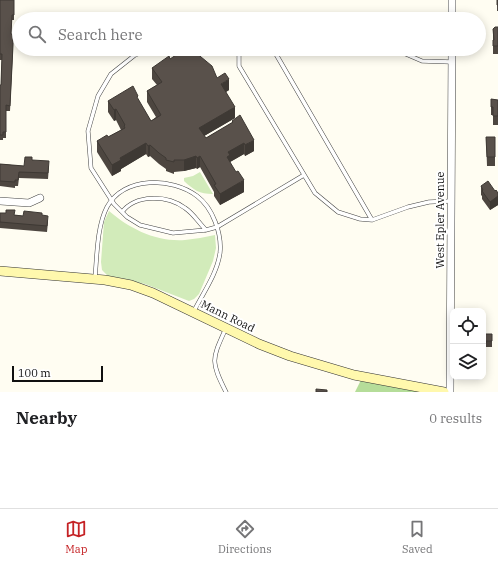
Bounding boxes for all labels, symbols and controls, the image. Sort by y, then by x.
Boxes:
search box [12,12,486,56]
icon: search [26,23,48,45]
text: Search here [58,25,143,44]
street label: West Epler Avenue [433,171,447,268]
street label: Mann Road [199,297,258,335]
map controls [450,308,486,380]
button: locate [450,308,486,344]
button: layers [450,344,486,380]
scale bar [12,364,103,383]
text: 100 m [18,366,51,380]
text: Nearby [16,407,77,429]
text: 0 results [429,410,482,427]
tab: Map [65,518,88,556]
tab: Directions [218,518,272,556]
tab: Saved [402,518,433,556]

